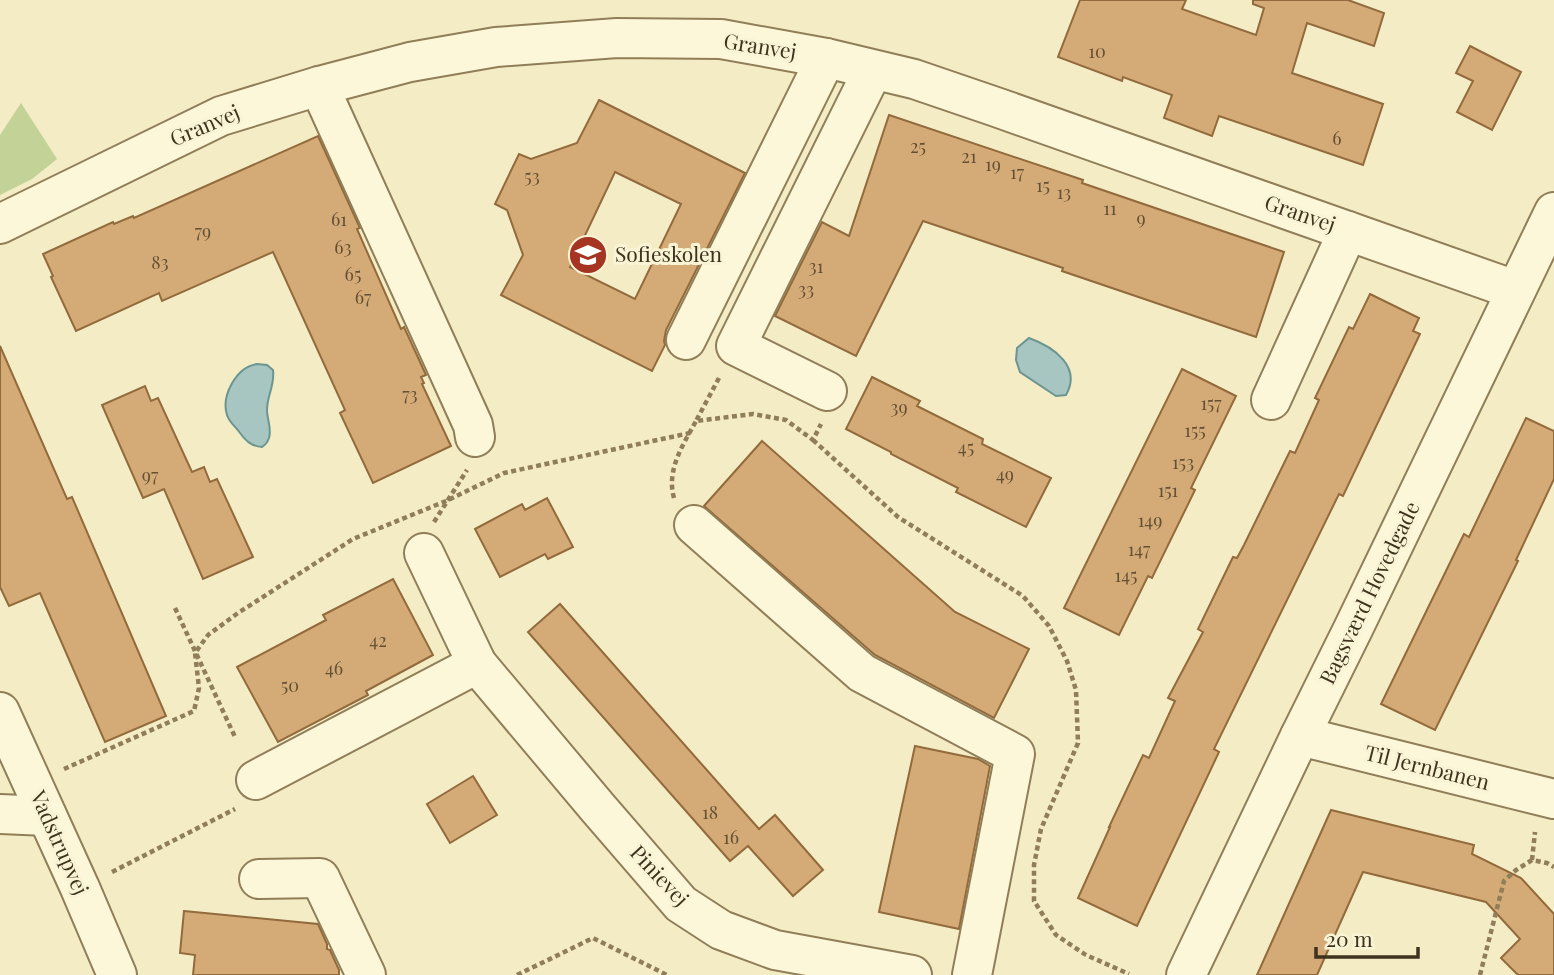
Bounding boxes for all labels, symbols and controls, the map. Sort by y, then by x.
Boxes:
street label: Granvej [722,25,799,65]
house number: 10 [1088,39,1106,63]
street label: Granvej [165,97,243,151]
house number: 6 [1332,126,1342,150]
house number: 25 [910,134,926,158]
house number: 21 [961,144,977,168]
house number: 19 [985,152,1001,176]
house number: 17 [1010,160,1025,184]
house number: 53 [524,164,540,188]
house number: 15 [1036,173,1050,197]
house number: 13 [1057,180,1071,204]
street label: Granvej [1261,187,1340,237]
house number: 11 [1103,196,1117,220]
house number: 9 [1136,206,1146,230]
house number: 61 [331,207,347,231]
house number: 79 [195,219,211,243]
school or university icon: Sofieskolen [567,234,609,276]
house number: 63 [334,235,352,259]
place label: Sofieskolen [615,239,723,267]
house number: 83 [151,250,169,274]
house number: 31 [809,254,824,278]
house number: 65 [345,262,361,286]
house number: 33 [798,277,814,301]
house number: 67 [355,285,372,309]
house number: 73 [402,382,418,406]
house number: 157 [1200,391,1222,415]
house number: 39 [890,395,908,419]
house number: 155 [1184,418,1206,442]
house number: 45 [958,435,974,459]
house number: 153 [1172,450,1194,474]
house number: 49 [996,462,1014,486]
house number: 97 [142,463,159,487]
house number: 151 [1158,478,1179,502]
street label: Bagsværd Hovedgade [1312,496,1425,688]
house number: 149 [1138,508,1162,532]
house number: 147 [1128,537,1151,561]
house number: 145 [1114,563,1138,587]
house number: 42 [369,628,387,652]
house number: 46 [325,656,343,680]
house number: 50 [281,673,299,697]
street label: Til Jernbanen [1362,737,1493,795]
street label: Vadstrupvej [25,785,96,899]
house number: 18 [702,800,718,824]
house number: 16 [723,825,739,849]
street label: Pinievej [625,838,696,911]
scale bar [1316,916,1418,960]
text: 20 m [1326,924,1373,952]

